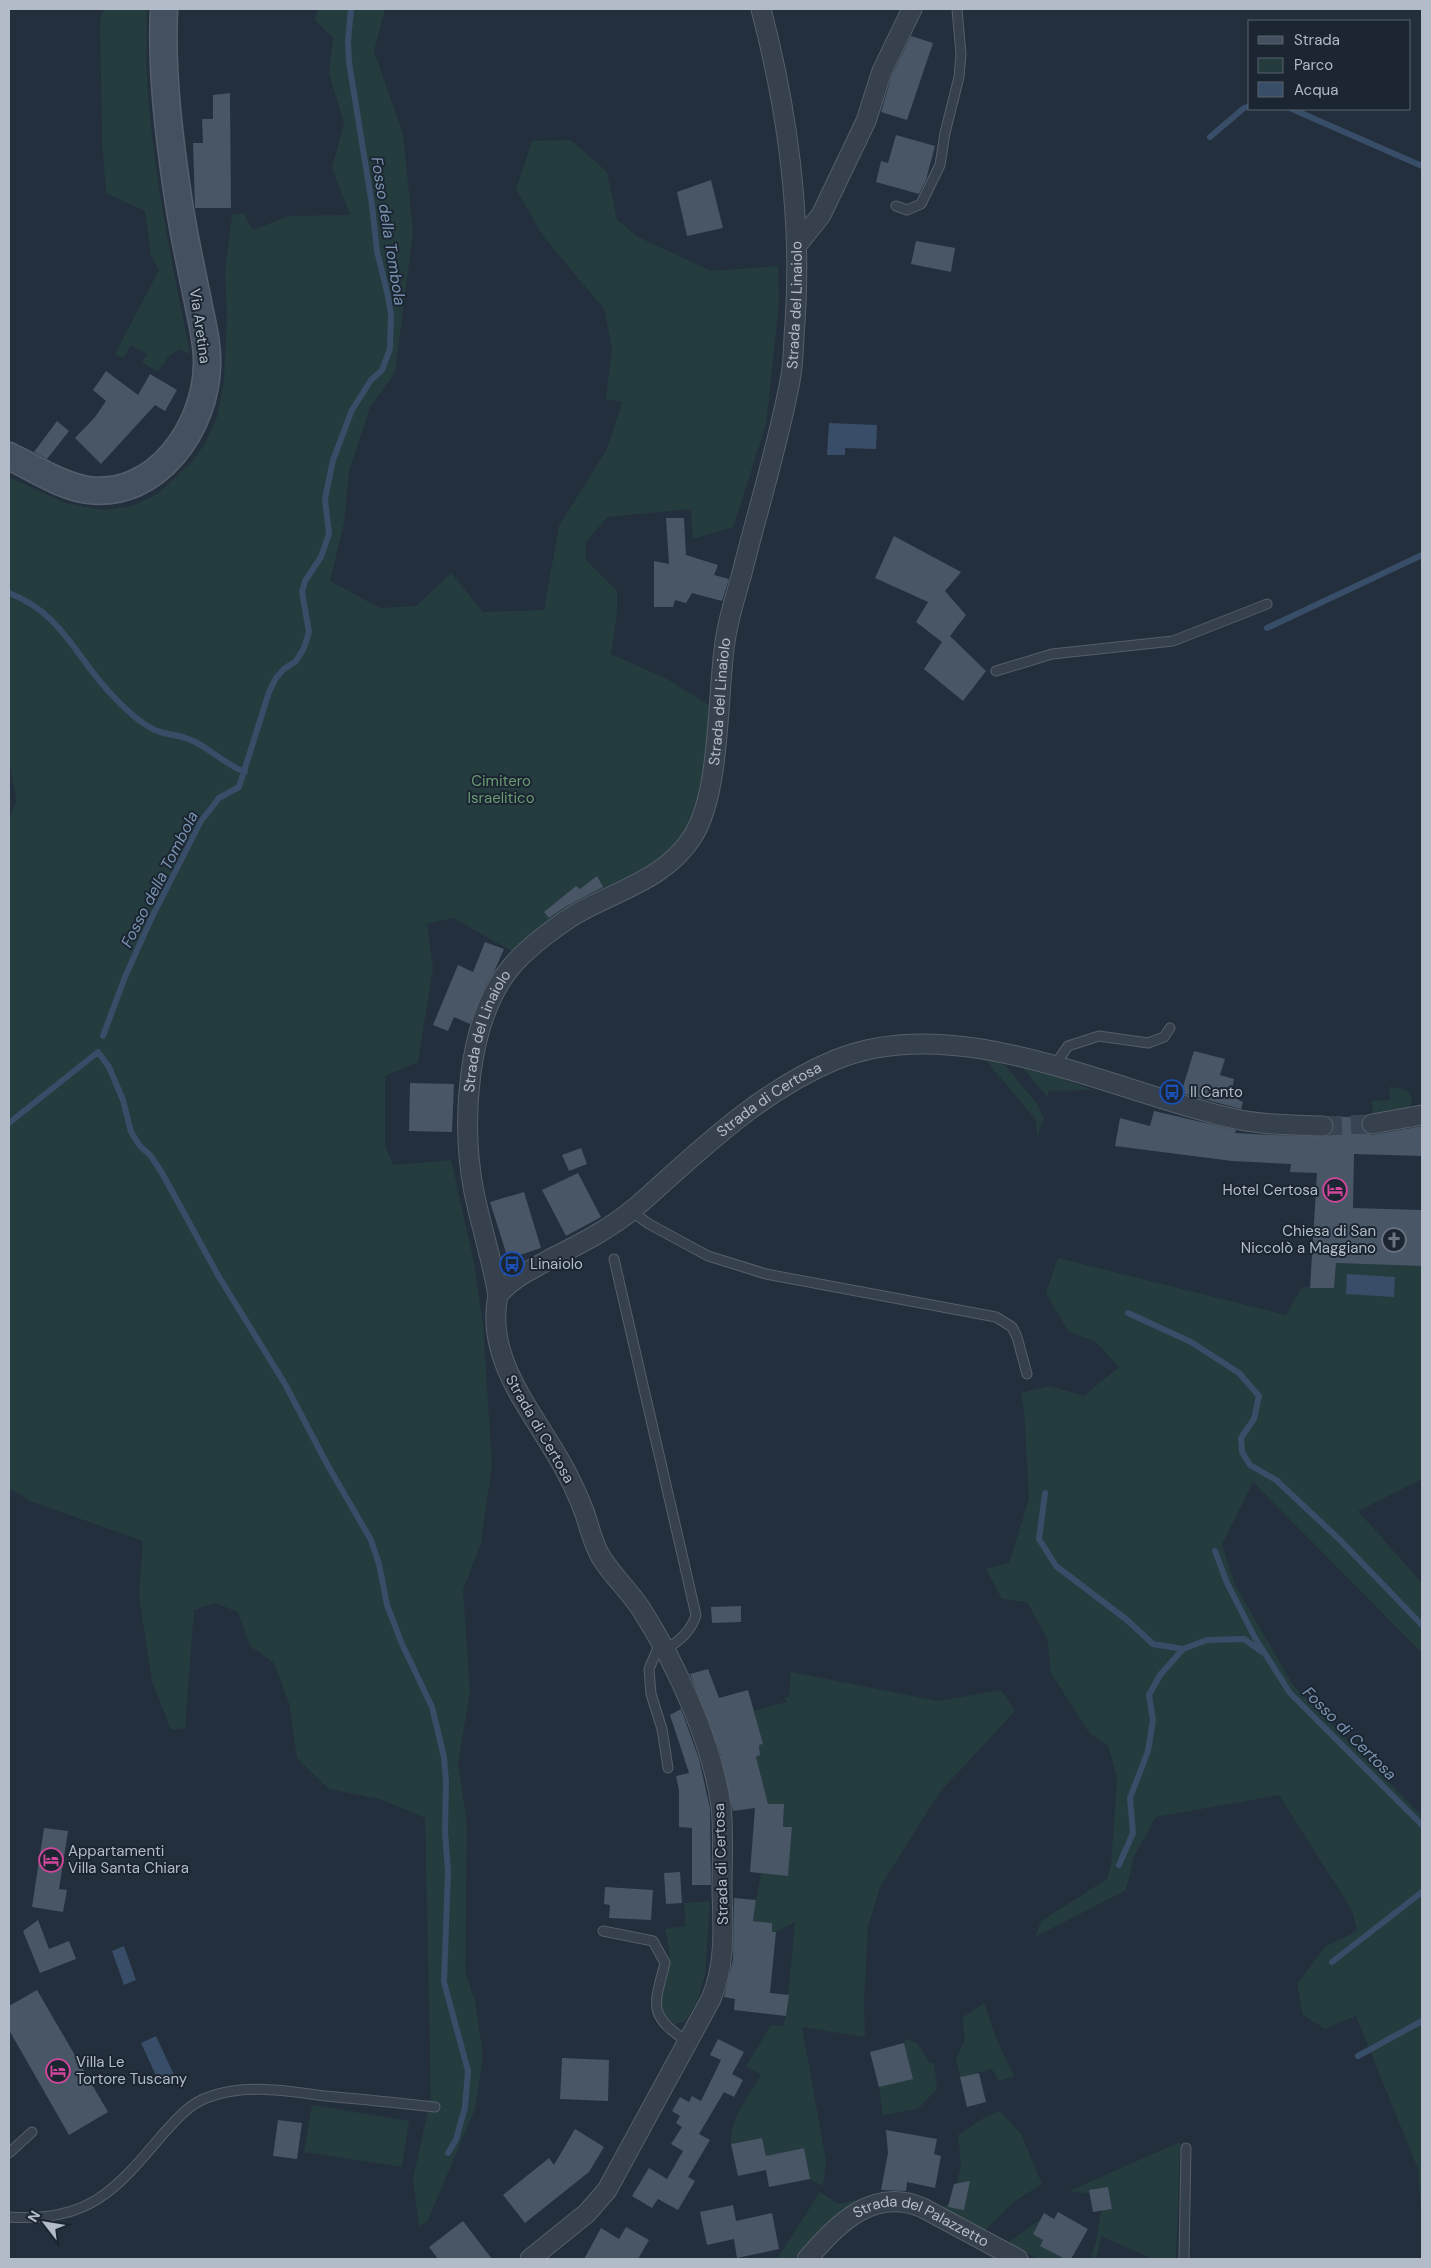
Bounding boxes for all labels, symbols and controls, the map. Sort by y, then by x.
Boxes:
legend [1248,20,1411,110]
text: Strada [1294,30,1340,50]
text: Parco [1294,55,1333,75]
text: Acqua [1294,80,1338,100]
water label: Fosso della Tombola [366,155,411,307]
street label: Strada del Linaiolo [782,241,807,370]
street label: Via Aretina [185,287,215,365]
street label: Strada del Linaiolo [704,636,736,767]
park label: Cimitero Israelitico [467,771,535,808]
water label: Fosso della Tombola [116,807,203,951]
street label: Strada del Linaiolo [459,966,516,1093]
street label: Strada di Certosa [713,1058,825,1142]
bus stop icon: Il Canto [1159,1079,1185,1105]
place label: Il Canto [1190,1082,1243,1102]
hotel icon: Hotel Certosa [1322,1177,1348,1203]
place label: Hotel Certosa [1223,1180,1318,1200]
place label: Chiesa di San Niccolò a Maggiano [1241,1221,1376,1258]
church icon: Chiesa di San Niccolò a Maggiano [1381,1227,1407,1253]
bus stop icon: Linaiolo [499,1251,525,1277]
place label: Linaiolo [530,1254,583,1274]
street label: Strada di Certosa [501,1371,579,1487]
water label: Fosso di Certosa [1298,1682,1401,1785]
street label: Strada di Certosa [709,1803,733,1925]
place label: Appartamenti Villa Santa Chiara [68,1841,189,1878]
hotel icon: Appartamenti Villa Santa Chiara [38,1847,64,1873]
place label: Villa Le Tortore Tuscany [76,2052,188,2089]
hotel icon: Villa Le Tortore Tuscany [45,2058,71,2084]
street label: Strada del Palazzetto [849,2191,993,2252]
north arrow [20,2198,70,2248]
text: N [24,2207,44,2225]

